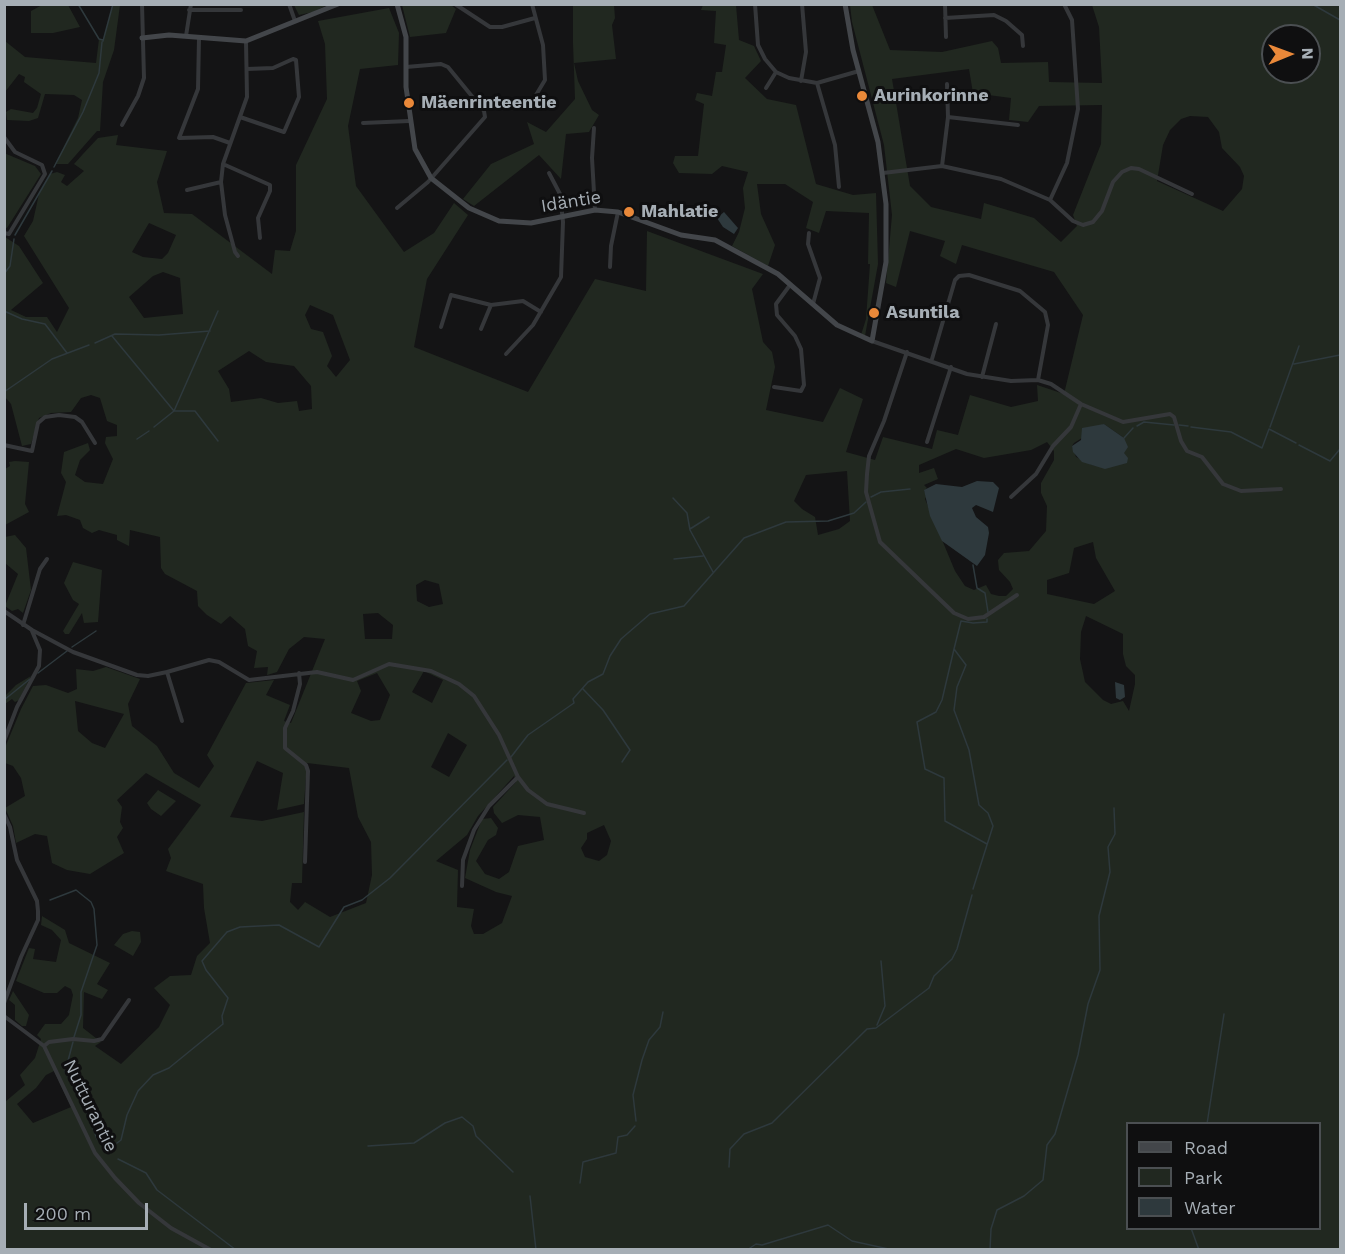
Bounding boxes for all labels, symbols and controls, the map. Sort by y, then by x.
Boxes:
north arrow [1261,24,1321,84]
text: N [1298,48,1317,60]
place label: Aurinkorinne [874,85,989,107]
marker: Aurinkorinne [855,89,869,103]
place label: Mäenrinteentie [421,92,557,114]
marker: Mäenrinteentie [402,96,416,110]
street label: Idäntie [539,187,603,217]
place label: Mahlatie [641,201,719,223]
marker: Mahlatie [622,205,636,219]
place label: Asuntila [886,302,960,324]
marker: Asuntila [867,306,881,320]
street label: Nutturantie [58,1056,122,1156]
legend [1126,1122,1321,1230]
text: Road [1184,1137,1228,1158]
text: Park [1184,1167,1223,1188]
scale bar [27,1191,152,1229]
text: Water [1184,1197,1236,1218]
text: 200 m [35,1203,91,1224]

